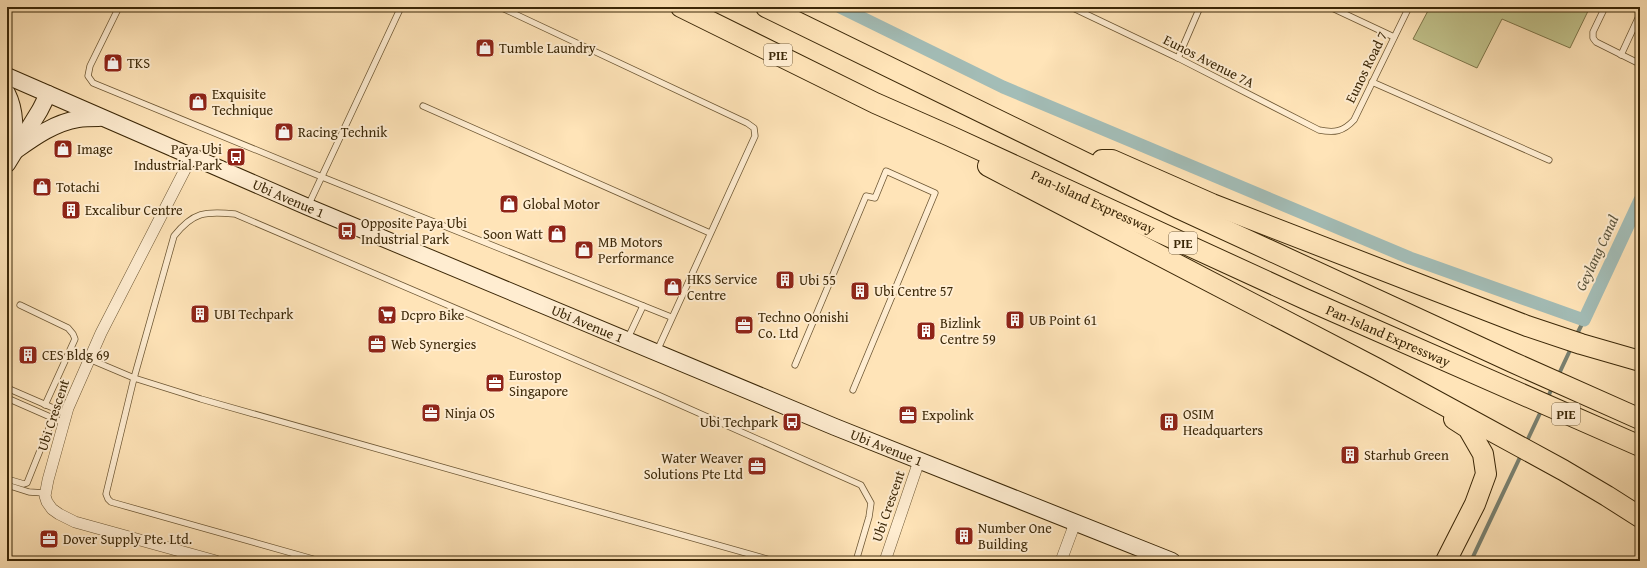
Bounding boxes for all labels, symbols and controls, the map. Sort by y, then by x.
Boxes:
street label: Eunos Road 7 [1340,28,1392,106]
street label: Eunos Avenue 7A [1160,29,1258,93]
shop icon: Tumble Laundry [474,37,496,59]
place label: Tumble Laundry [499,38,596,58]
road number: PIE [764,44,792,66]
shop icon: TKS [102,52,124,74]
place label: TKS [127,53,150,73]
place label: Exquisite Technique [212,84,273,120]
shop icon: Exquisite Technique [187,91,209,113]
shop icon: Racing Technik [273,121,295,143]
place label: Racing Technik [298,122,388,142]
shop icon: Image [52,138,74,160]
place label: Image [77,139,113,159]
place label: Paya Ubi Industrial Park [134,139,223,175]
bus stop icon: Paya Ubi Industrial Park [225,146,247,168]
street label: Pan-Island Expressway [1028,165,1158,239]
street label: Ubi Avenue 1 [249,174,327,223]
shop icon: Totachi [31,176,53,198]
place label: Totachi [56,177,100,197]
shop icon: Global Motor [498,193,520,215]
place label: Global Motor [523,194,600,214]
building icon: Excalibur Centre [60,199,82,221]
place label: Excalibur Centre [85,200,183,220]
water label: Geylang Canal [1570,211,1623,294]
place label: Opposite Paya Ubi Industrial Park [361,213,467,249]
bus stop icon: Opposite Paya Ubi Industrial Park [336,220,358,242]
shop icon: Soon Watt [546,223,568,245]
place label: Soon Watt [483,224,543,244]
place label: MB Motors Performance [598,232,674,268]
road number: PIE [1169,232,1197,254]
shop icon: MB Motors Performance [573,239,595,261]
place label: HKS Service Centre [687,269,758,305]
building icon: Ubi 55 [774,269,796,291]
place label: Ubi 55 [799,270,836,290]
shop icon: HKS Service Centre [662,276,684,298]
building icon: Ubi Centre 57 [849,280,871,302]
place label: Ubi Centre 57 [874,281,953,301]
street label: Pan-Island Expressway [1323,299,1454,372]
street label: Ubi Avenue 1 [548,300,626,348]
building icon: UBI Techpark [189,303,211,325]
place label: UBI Techpark [214,304,294,324]
supermarket icon: Dcpro Bike [376,304,398,326]
place label: Dcpro Bike [401,305,465,325]
place label: Techno Oonishi Co. Ltd [758,307,849,343]
building icon: UB Point 61 [1004,309,1026,331]
place label: UB Point 61 [1029,310,1097,330]
place label: Bizlink Centre 59 [940,313,996,349]
office icon: Techno Oonishi Co. Ltd [733,314,755,336]
building icon: Bizlink Centre 59 [915,320,937,342]
office icon: Web Synergies [366,333,388,355]
place label: Web Synergies [391,334,476,354]
building icon: CES Bldg 69 [17,344,39,366]
place label: CES Bldg 69 [42,345,110,365]
place label: Eurostop Singapore [509,365,568,401]
office icon: Eurostop Singapore [484,372,506,394]
street label: Ubi Crescent [32,376,74,453]
office icon: Ninja OS [420,402,442,424]
place label: Ninja OS [445,403,495,423]
road number: PIE [1552,403,1580,425]
office icon: Expolink [897,404,919,426]
place label: OSIM Headquarters [1183,404,1263,440]
place label: Expolink [922,405,975,425]
bus stop icon: Ubi Techpark [781,411,803,433]
building icon: OSIM Headquarters [1158,411,1180,433]
place label: Ubi Techpark [700,412,779,432]
street label: Ubi Avenue 1 [848,424,926,471]
building icon: Starhub Green [1339,444,1361,466]
place label: Starhub Green [1364,445,1449,465]
place label: Water Weaver Solutions Pte Ltd [644,448,744,484]
office icon: Water Weaver Solutions Pte Ltd [746,455,768,477]
street label: Ubi Crescent [866,468,910,544]
place label: Number One Building [978,518,1052,554]
building icon: Number One Building [953,525,975,547]
office icon: Dover Supply Pte. Ltd. [38,528,60,550]
place label: Dover Supply Pte. Ltd. [63,529,192,549]

